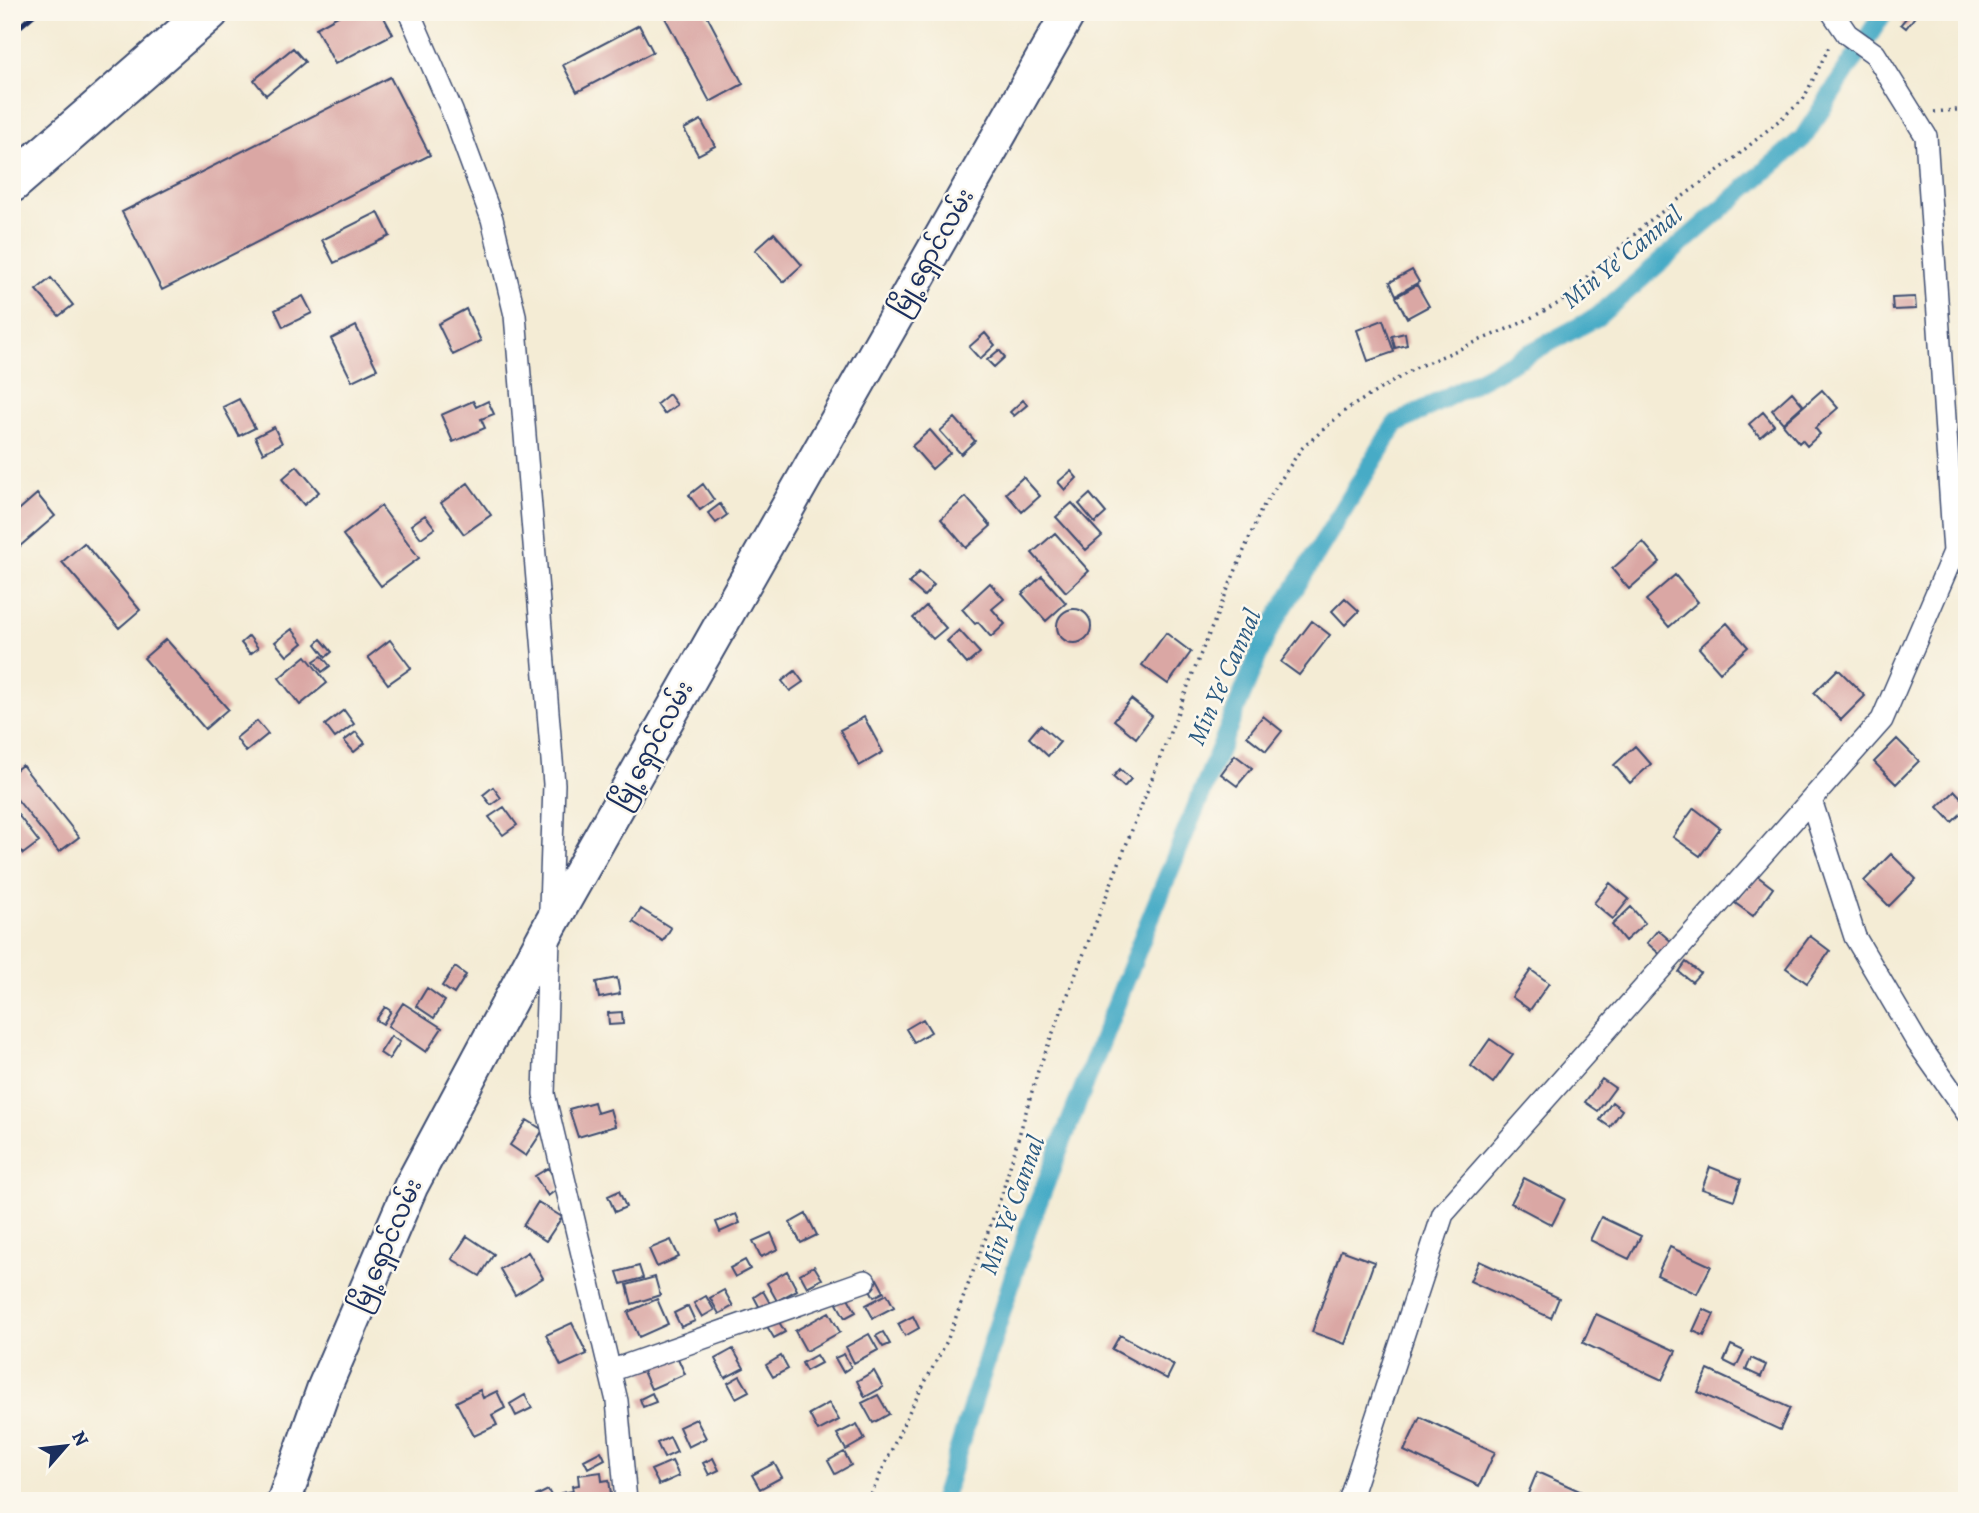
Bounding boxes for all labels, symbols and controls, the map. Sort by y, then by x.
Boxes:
street label: မြို့ရှောင်လမ်း [883,182,984,323]
water label: Min Ye' Cannal [1554,197,1690,316]
water label: Min Ye' Cannal [1178,603,1270,751]
street label: မြို့ရှောင်လမ်း [604,675,703,816]
water label: Min Ye' Cannal [971,1130,1054,1279]
street label: မြို့ရှောင်လမ်း [342,1174,432,1318]
north arrow [32,1412,102,1482]
text: N [65,1426,95,1451]

